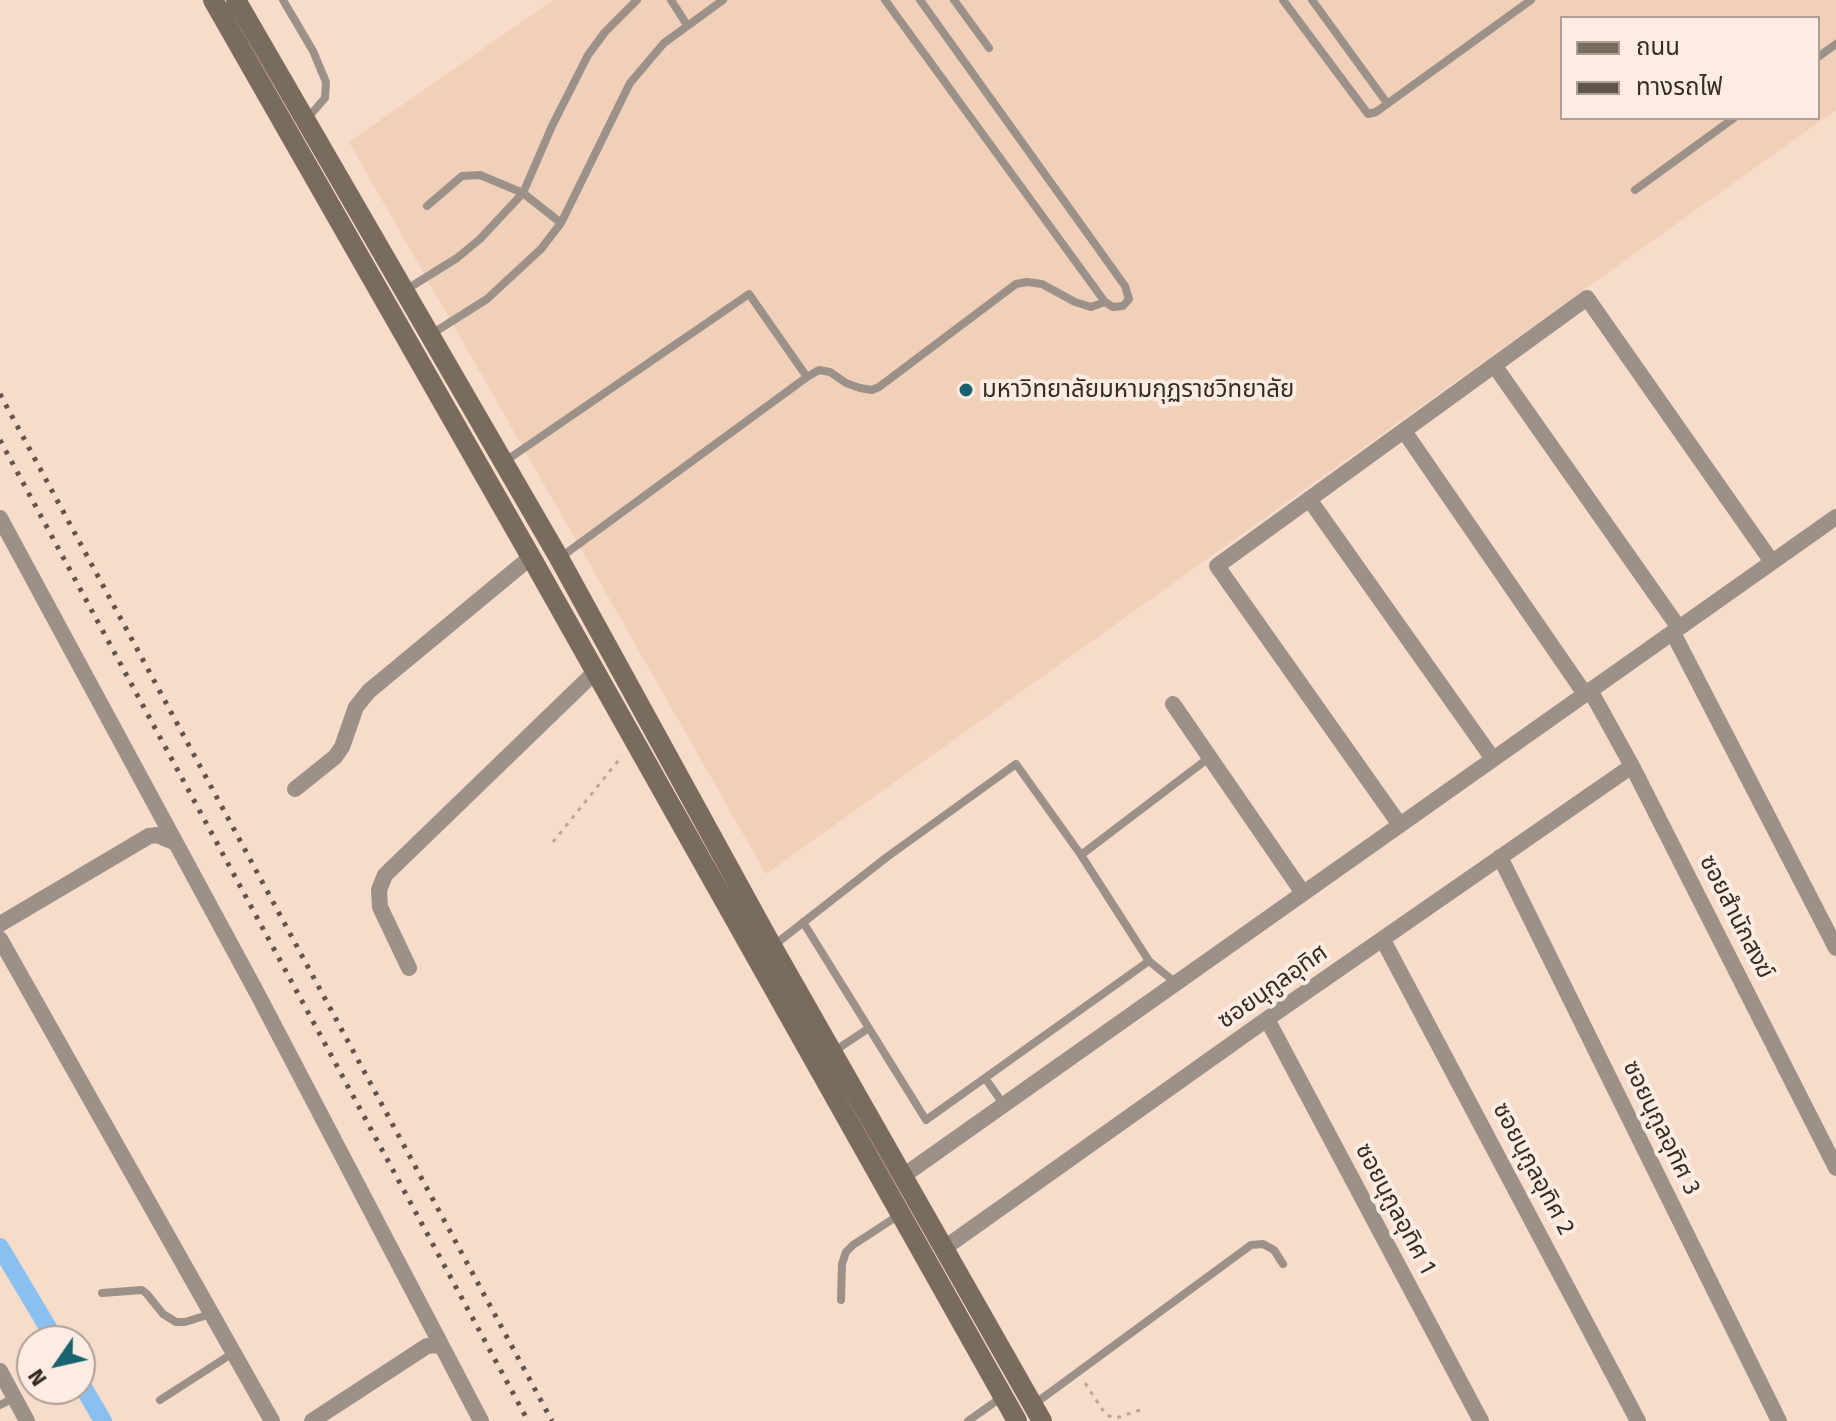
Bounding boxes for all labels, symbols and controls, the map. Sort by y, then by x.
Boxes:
legend [1560,16,1820,120]
text: ถนน [1636,33,1680,61]
text: ทางรถไฟ [1636,73,1723,101]
place label: มหาวิทยาลัยมหามกุฏราชวิทยาลัย [982,376,1294,404]
marker: มหาวิทยาลัยมหามกุฏราชวิทยาลัย [957,381,975,399]
street label: ซอยสำนักสงฆ์ [1693,850,1779,984]
street label: ซอยนุกูลอุทิศ [1212,939,1334,1035]
street label: ซอยนุกูลอุทิศ 3 [1616,1056,1706,1200]
street label: ซอยนุกูลอุทิศ 2 [1486,1098,1580,1240]
street label: ซอยนุกูลอุทิศ 1 [1348,1138,1442,1280]
north arrow [16,1325,96,1405]
text: N [22,1364,53,1391]

